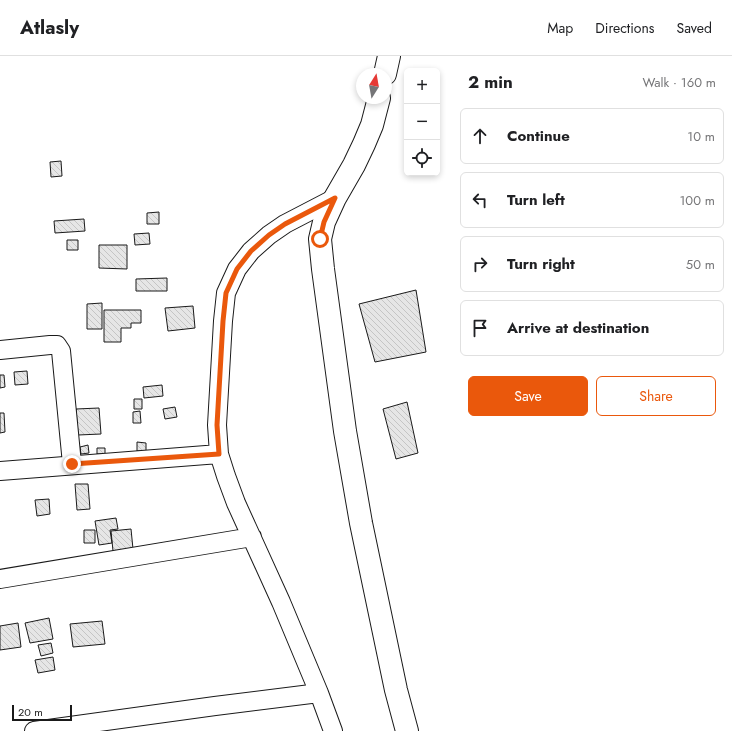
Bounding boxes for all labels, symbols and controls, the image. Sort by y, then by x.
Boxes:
text: Atlasly [20,14,79,41]
text: Map [547,18,573,38]
text: Directions [595,18,655,38]
text: Saved [677,18,712,38]
north arrow [356,68,392,104]
map controls [404,68,440,176]
button: + [404,68,440,104]
text: 2 min [468,70,513,94]
text: Walk · 160 m [643,73,716,92]
button: − [404,104,440,140]
icon: ahead [469,125,491,147]
text: Continue [507,125,570,147]
text: 10 m [687,127,715,146]
button: locate [404,140,440,176]
icon: left [469,189,491,211]
text: Turn left [507,189,565,211]
text: 100 m [680,191,715,210]
route start [311,230,329,248]
icon: right [469,253,491,275]
text: Turn right [507,253,575,275]
text: 50 m [686,255,715,274]
icon: arrive [469,317,491,339]
text: Arrive at destination [507,317,649,339]
button: Save [468,376,588,416]
button: Share [596,376,716,416]
route end [63,455,81,473]
scale bar [12,703,72,722]
text: 20 m [18,704,43,720]

